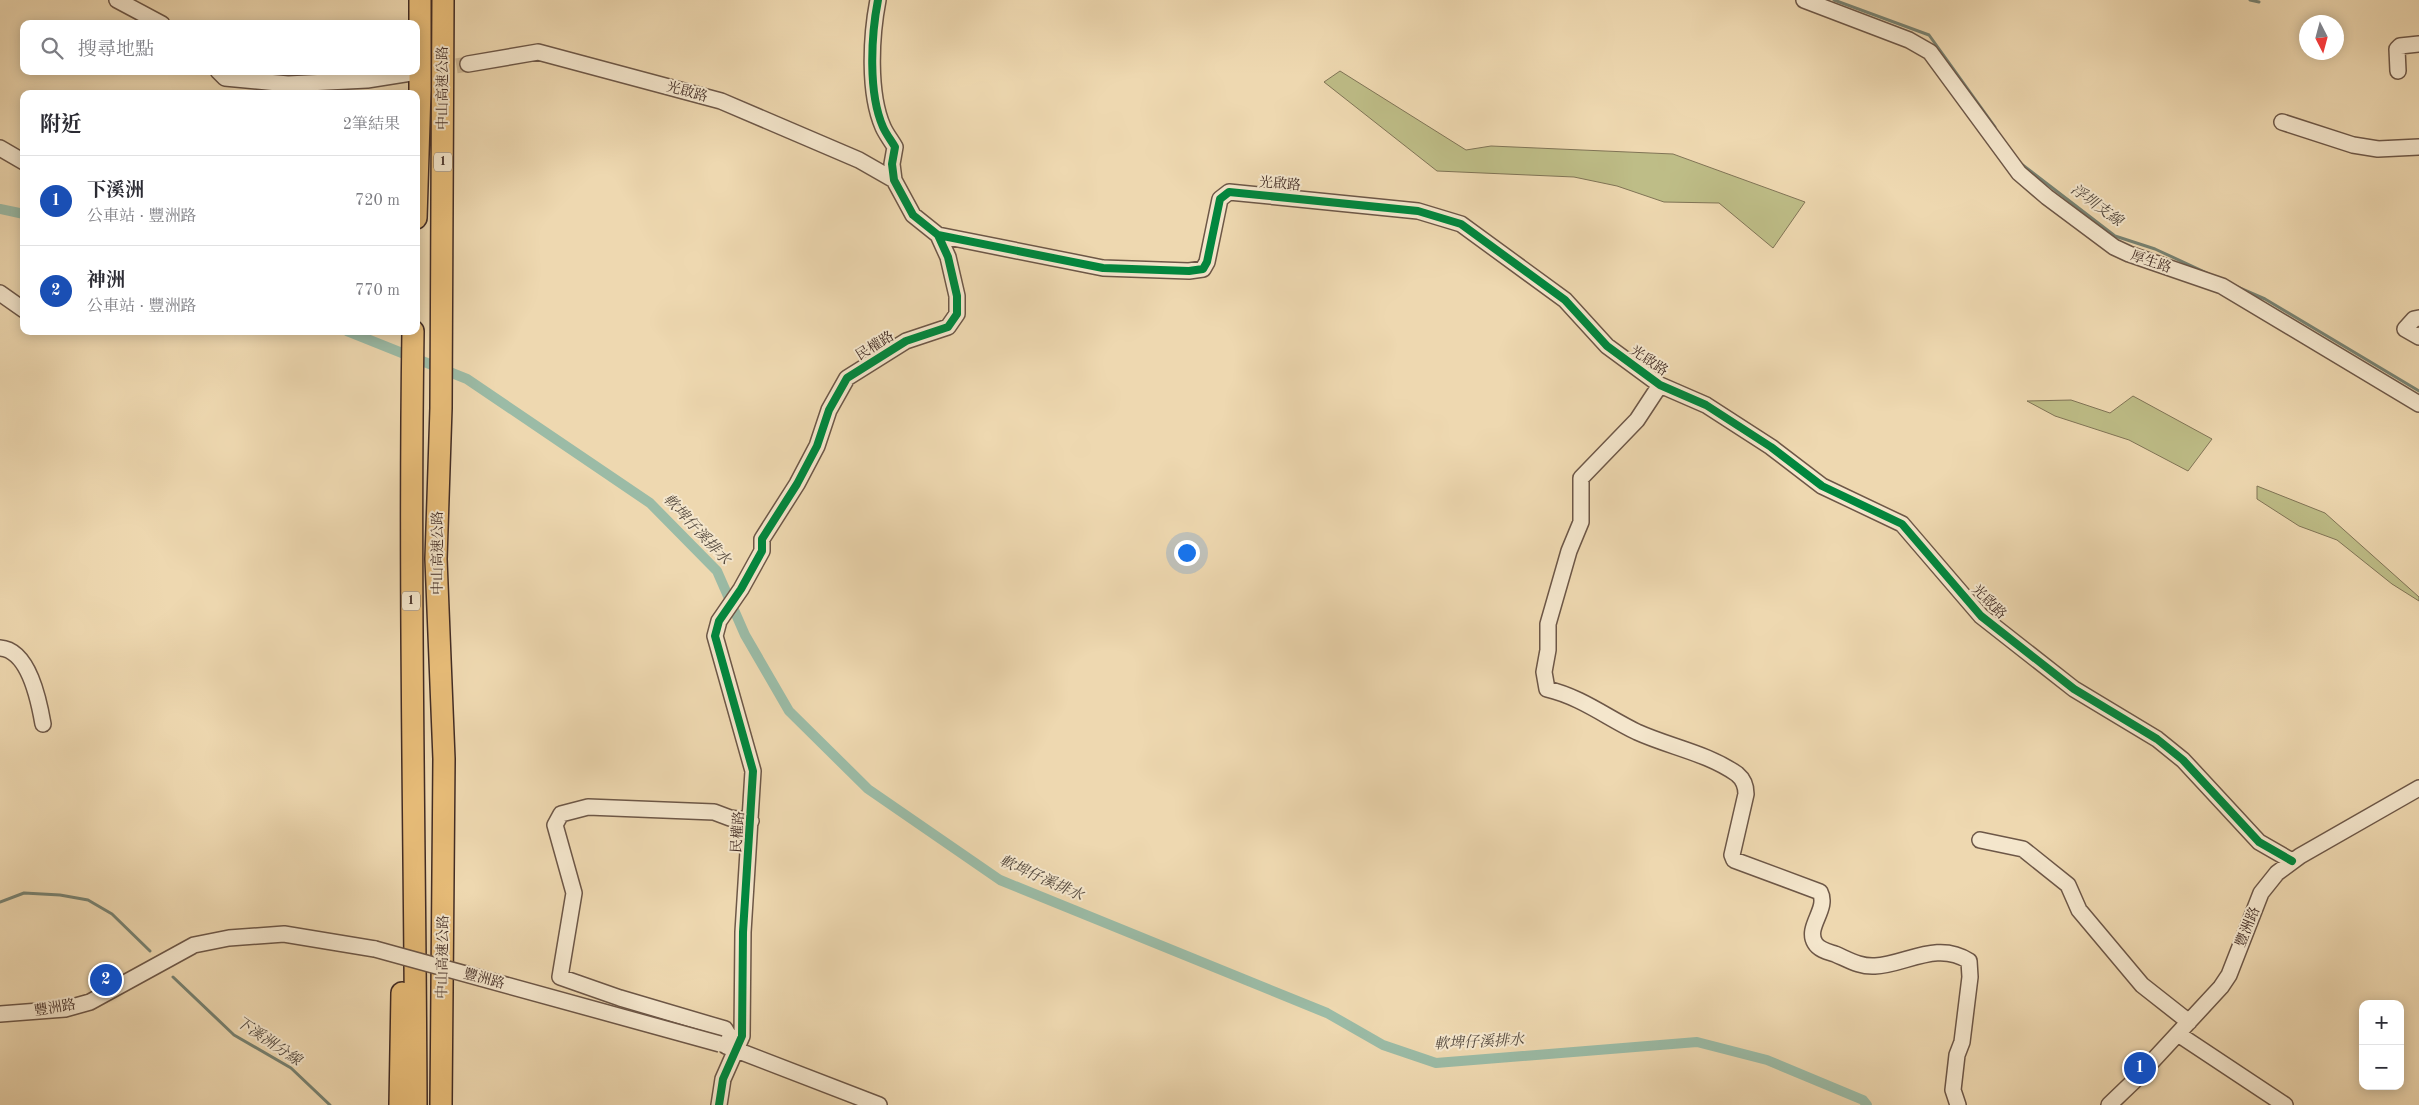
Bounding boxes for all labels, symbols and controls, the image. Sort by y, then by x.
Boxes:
north arrow [2299,15,2344,60]
search box [20,20,420,75]
icon: search [38,34,66,62]
text: 搜尋地點 [78,41,154,60]
street label: 中山高速公路 [435,46,450,130]
street label: 光啟路 [665,79,709,104]
text: 附近 [40,115,82,136]
text: 2筆結果 [343,117,400,133]
road number: 1 [434,152,452,172]
street label: 光啟路 [1258,174,1302,193]
water label: 浮圳支線 [2067,181,2127,231]
text: 下溪洲 [87,182,144,201]
text: 1 [51,193,61,209]
text: 720 m [355,193,400,209]
text: 公車站 · 豐洲路 [87,209,196,225]
street label: 厚生路 [2129,248,2173,275]
text: 神洲 [87,272,125,291]
text: 2 [51,283,61,299]
text: 770 m [355,283,400,299]
text: 公車站 · 豐洲路 [87,299,196,315]
street label: 民權路 [853,328,897,363]
street label: 光啟路 [1628,343,1671,379]
water label: 軟埤仔溪排水 [660,491,735,569]
street label: 中山高速公路 [430,511,445,595]
your location [1174,540,1200,566]
street label: 光啟路 [1969,581,2010,622]
road number: 1 [402,592,420,610]
street label: 民權路 [729,810,746,853]
water label: 軟埤仔溪排水 [997,852,1088,905]
street label: 豐洲路 [2233,905,2262,949]
street label: 中山高速公路 [434,915,451,999]
pin: 2 [90,961,122,999]
street label: 豐洲路 [462,966,506,991]
street label: 豐洲路 [33,996,77,1019]
map controls [2359,1000,2404,1090]
button: + [2359,1000,2404,1045]
water label: 下溪洲分線 [233,1013,306,1070]
water label: 軟埤仔溪排水 [1434,1031,1526,1053]
button: − [2359,1045,2404,1090]
pin: 1 [2124,1049,2156,1087]

